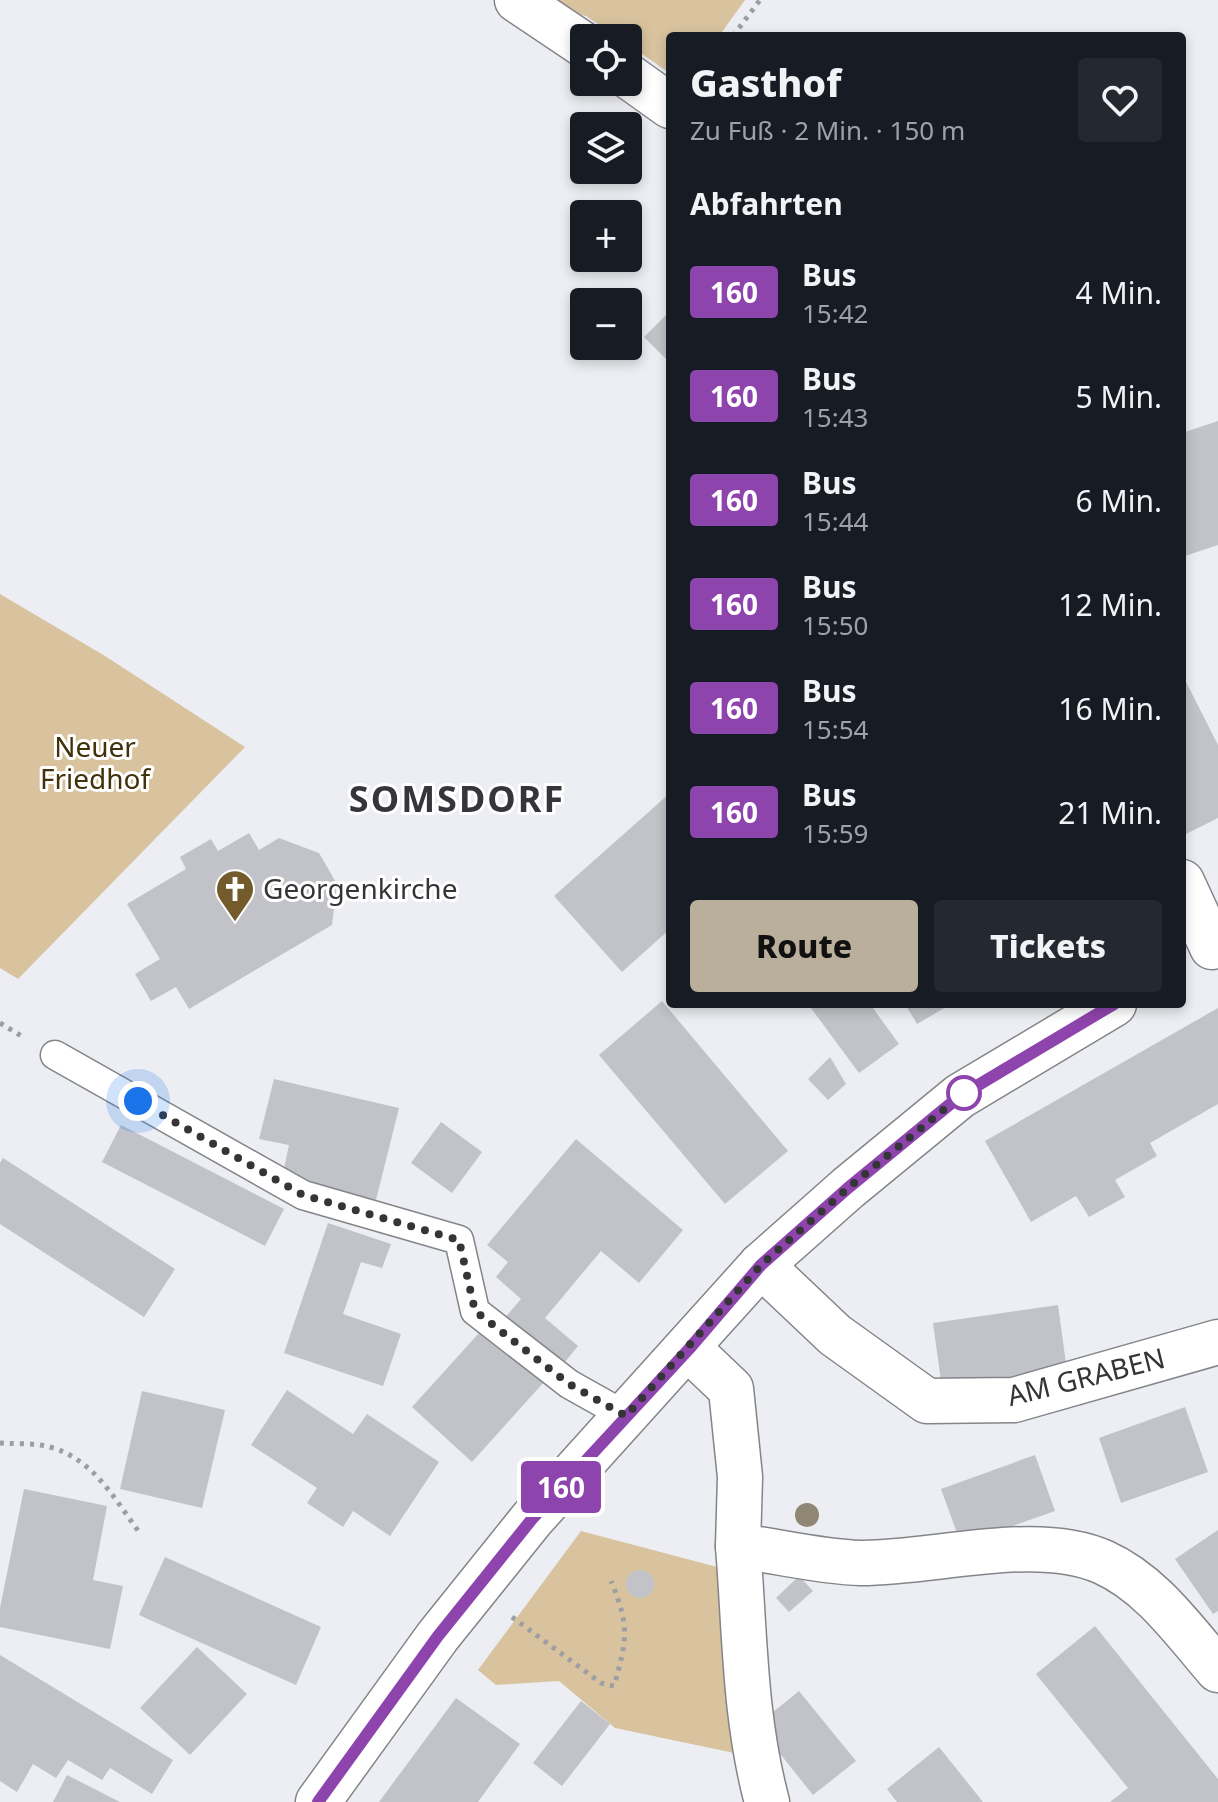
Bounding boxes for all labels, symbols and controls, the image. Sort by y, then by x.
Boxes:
map controls [570,24,642,360]
button: locate [570,24,642,96]
text: Gasthof [690,56,841,108]
button: heart [1078,58,1162,142]
button: layers [570,112,642,184]
text: Zu Fuß · 2 Min. · 150 m [690,112,965,148]
text: Abfahrten [690,183,843,224]
button: + [570,200,642,272]
text: Bus [802,254,857,295]
text: 4 Min. [1076,272,1162,313]
text: 160 [710,273,758,311]
button: − [570,288,642,360]
text: 15:42 [802,295,868,331]
text: Bus [802,358,857,399]
text: 5 Min. [1076,376,1162,417]
text: 160 [710,377,758,415]
text: 15:43 [802,399,868,435]
text: Bus [802,462,857,503]
text: 6 Min. [1076,480,1162,521]
text: 160 [710,481,758,519]
text: 15:44 [802,503,868,539]
text: Bus [802,566,857,607]
text: 12 Min. [1058,584,1162,625]
text: 160 [710,585,758,623]
text: 15:50 [802,607,868,643]
text: Bus [802,670,857,711]
text: 16 Min. [1058,688,1162,729]
text: 160 [710,689,758,727]
text: 15:54 [802,711,868,747]
park label: Neuer Friedhof [40,727,151,797]
district label: SOMSDORF [349,774,565,823]
text: Bus [802,774,857,815]
text: 21 Min. [1058,792,1162,833]
text: 160 [710,793,758,831]
text: 15:59 [802,815,868,851]
church icon: Georgenkirche [214,868,256,923]
place label: Georgenkirche [263,869,457,907]
button: Route [690,900,918,992]
button: Tickets [934,900,1162,992]
unlabelled marker [947,1076,981,1110]
your location [118,1081,158,1121]
street label: AM GRABEN [1003,1338,1169,1414]
line badge: 160 [515,1461,607,1513]
text: 160 [537,1468,585,1506]

